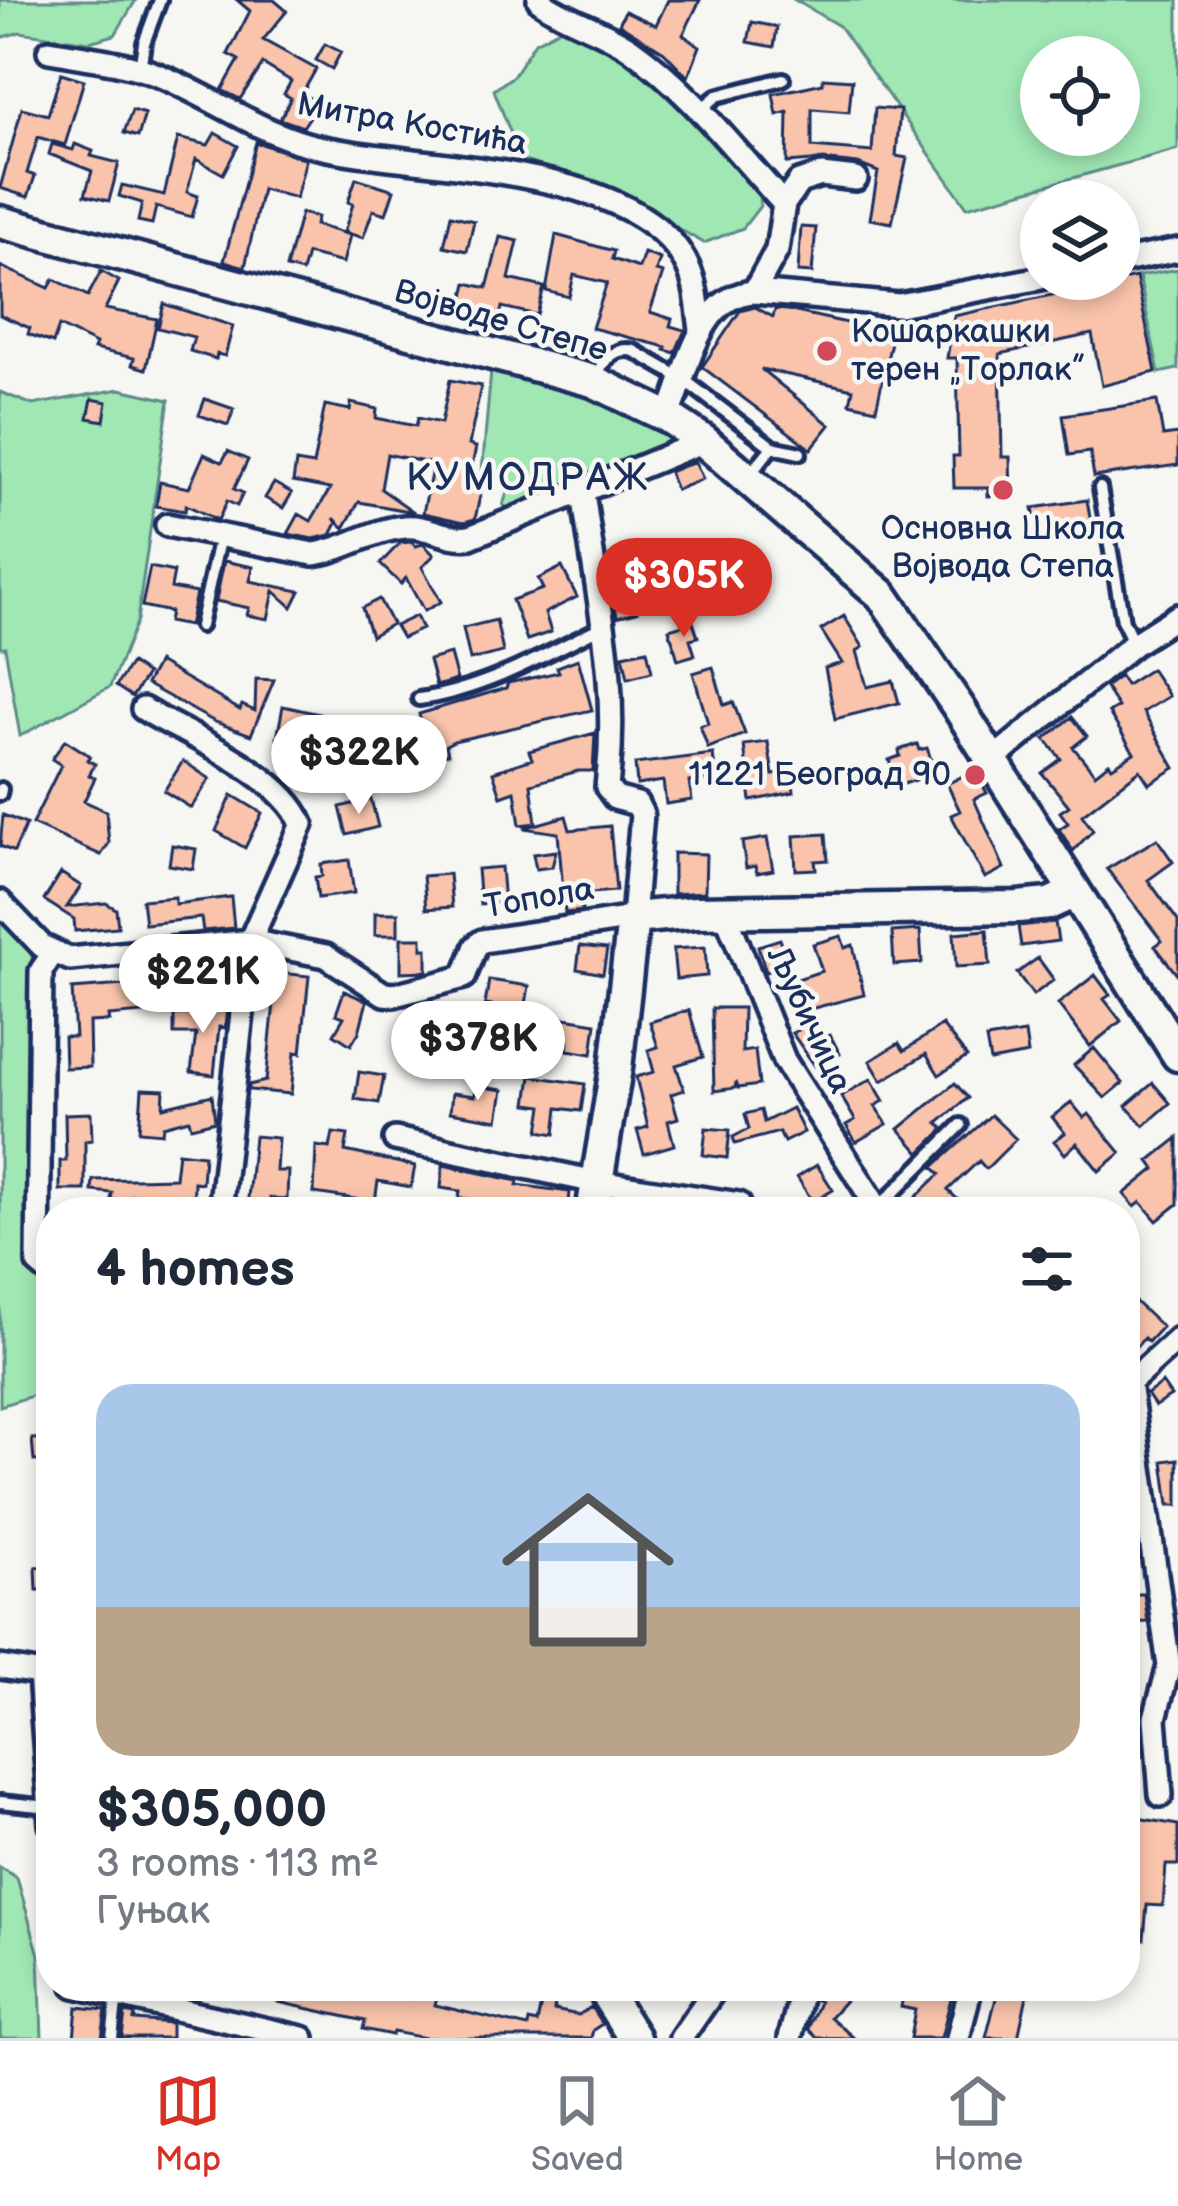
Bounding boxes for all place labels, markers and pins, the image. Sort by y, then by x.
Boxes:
place label: Кошаркашки терен „Торлак” [851,312,1085,390]
marker: Кошаркашки терен „Торлак” [814,338,840,364]
marker: Основна Школа Војвода Степа [990,477,1016,503]
place label: Основна Школа Војвода Степа [881,509,1125,587]
pin: $305K [600,538,768,640]
pin: $322K [275,715,443,817]
place label: 11221 Београд 90 [688,755,951,795]
marker: 11221 Београд 90 [962,762,988,788]
pin: $221K [119,934,287,1036]
pin: $378K [394,1001,562,1103]

